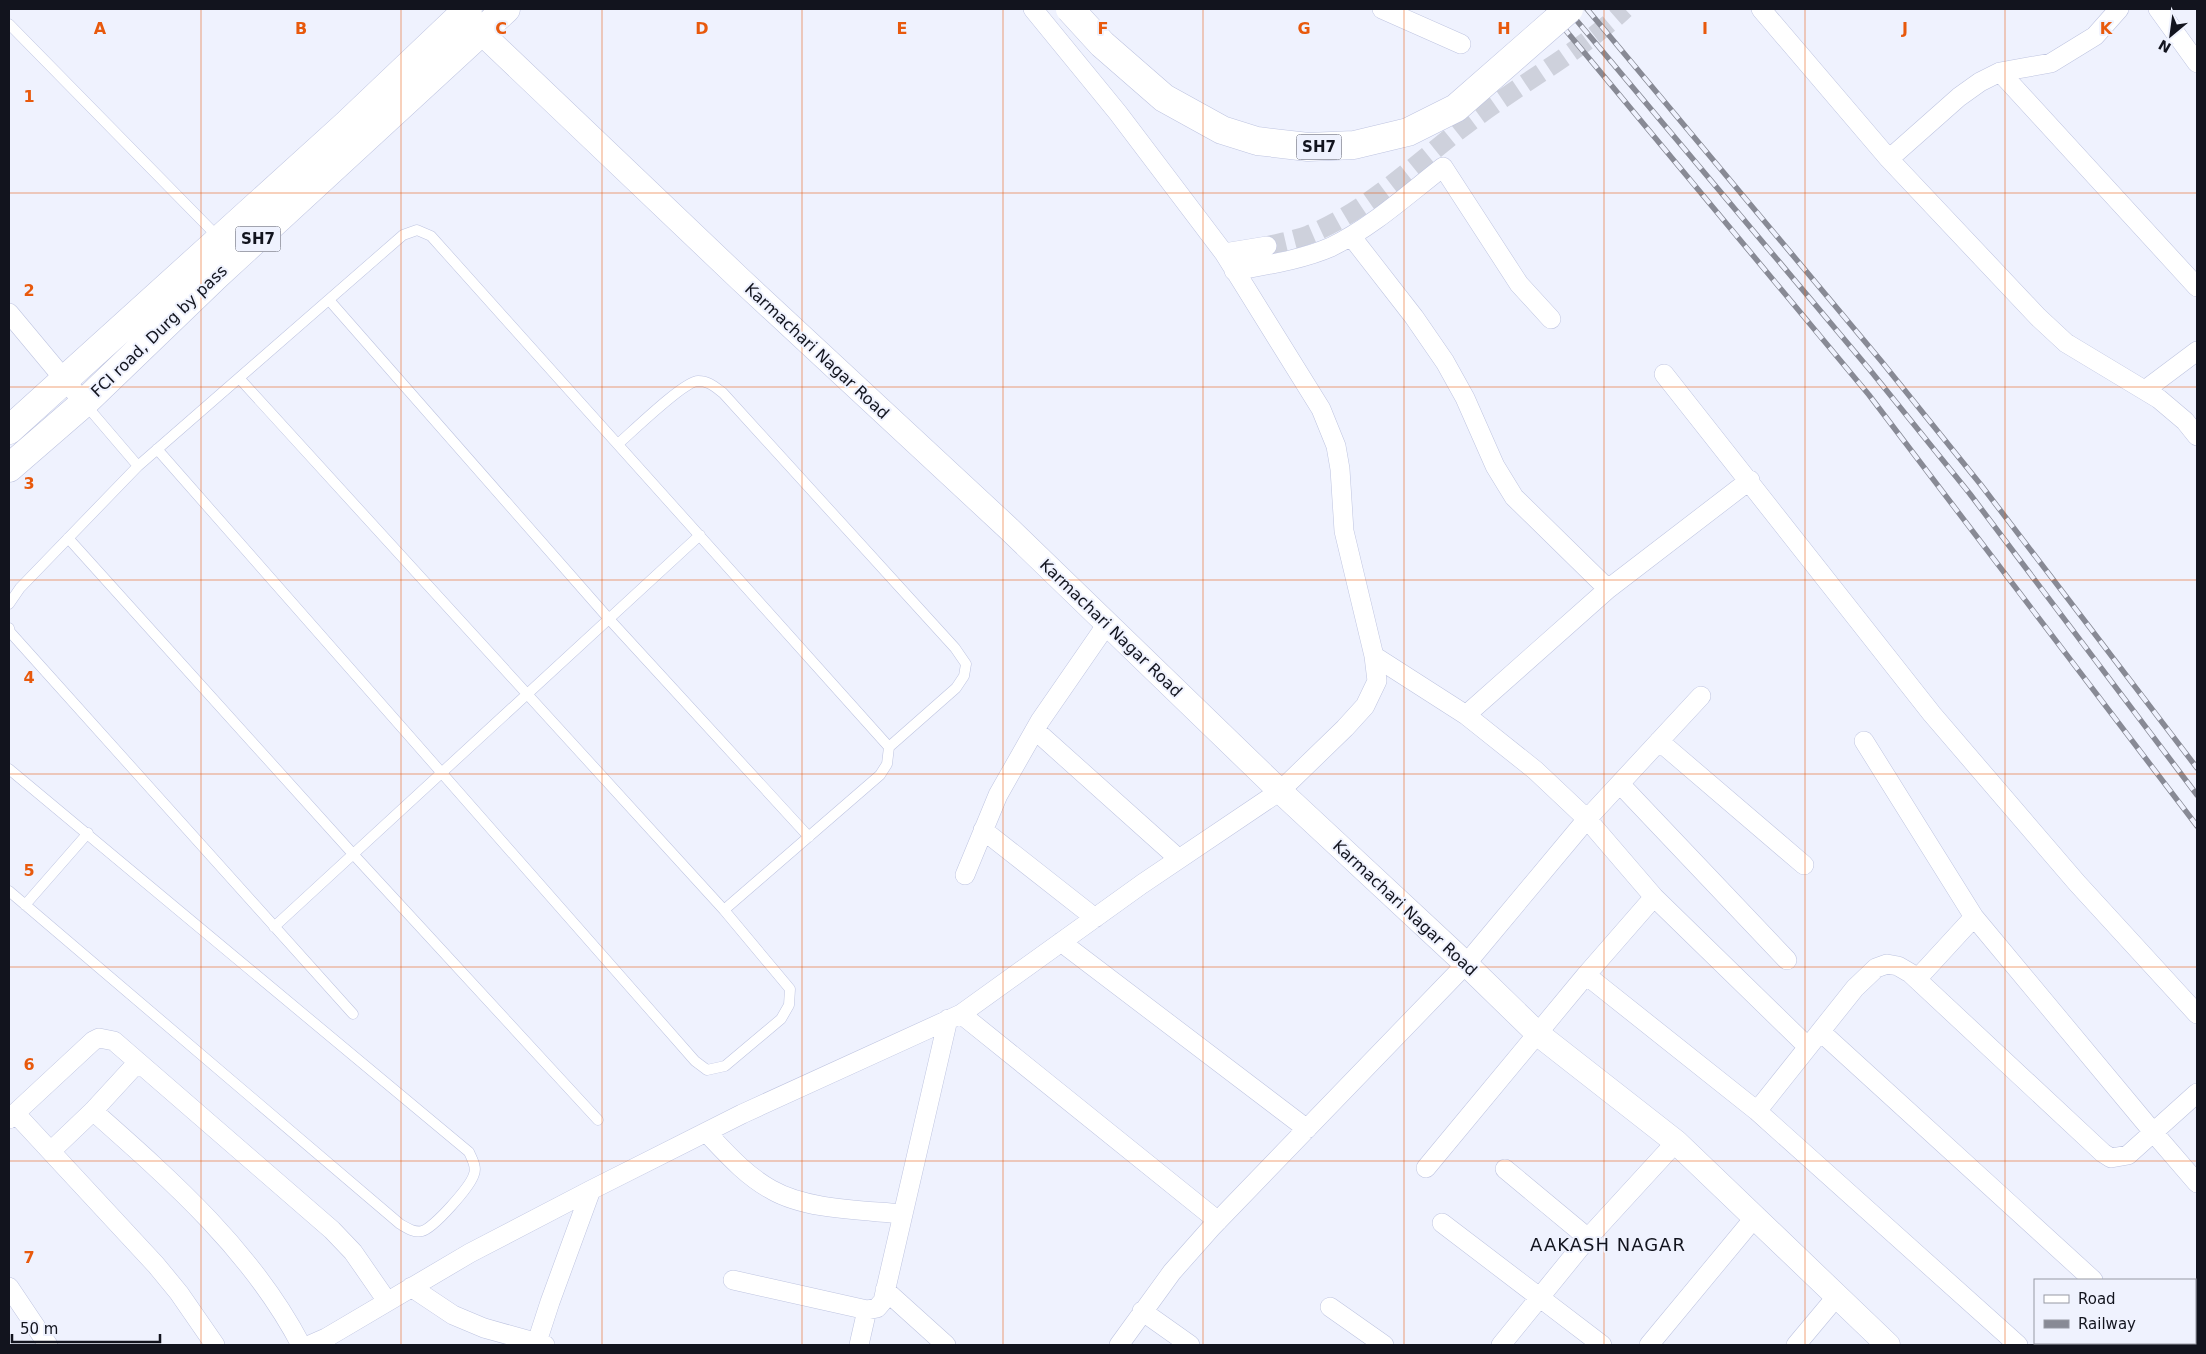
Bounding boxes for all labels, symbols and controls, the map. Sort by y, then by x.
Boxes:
north arrow [2146,10,2196,60]
text: A [94,19,107,38]
text: B [295,19,307,38]
text: C [495,19,507,38]
text: D [695,19,709,38]
text: E [897,19,907,38]
text: F [1098,19,1108,38]
text: G [1297,19,1311,38]
text: H [1497,19,1511,38]
text: I [1702,19,1708,38]
text: J [1901,19,1908,38]
text: K [2100,19,2113,38]
text: N [2156,37,2174,56]
text: 1 [23,87,35,106]
road number: SH7 [1296,134,1342,160]
road number: SH7 [236,226,280,252]
street label: FCI road, Durg by pass [87,261,231,401]
street label: Karmachari Nagar Road [741,279,893,423]
text: 2 [23,281,35,300]
text: 3 [23,474,35,493]
street label: Karmachari Nagar Road [1036,555,1186,701]
text: 4 [23,668,35,687]
street label: Karmachari Nagar Road [1329,836,1481,980]
text: 5 [23,861,35,880]
text: 6 [23,1055,35,1074]
district label: AAKASH NAGAR [1530,1234,1686,1255]
text: 7 [23,1248,35,1267]
legend [2034,1279,2196,1344]
text: Road [2078,1290,2116,1308]
scale bar [12,1312,160,1344]
text: Railway [2078,1315,2136,1333]
text: 50 m [20,1320,58,1338]

